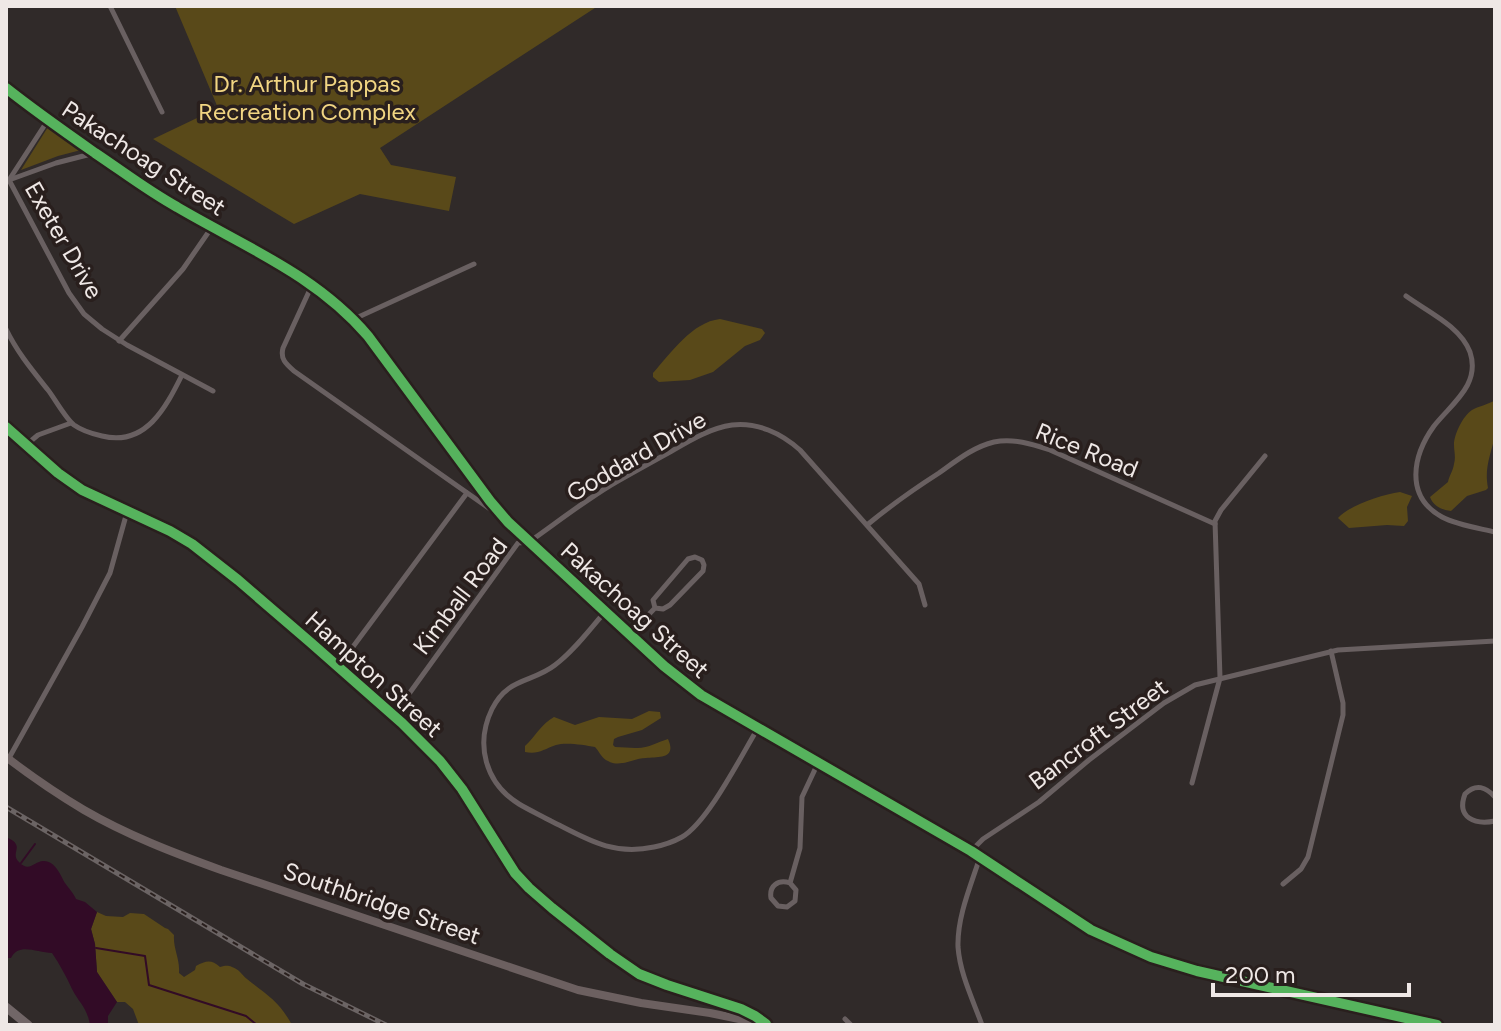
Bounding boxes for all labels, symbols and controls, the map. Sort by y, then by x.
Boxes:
park label: Dr. Arthur Pappas Recreation Complex [198,69,417,126]
street label: Pakachoag Street [57,94,231,222]
street label: Exeter Drive [19,176,109,304]
street label: Goddard Drive [561,404,711,508]
street label: Rice Road [1032,416,1142,484]
street label: Kimball Road [407,532,513,660]
street label: Pakachoag Street [555,536,715,684]
street label: Hampton Street [300,605,448,743]
street label: Bancroft Street [1023,672,1173,796]
street label: Southbridge Street [280,856,484,950]
scale bar [1213,947,1409,997]
text: 200 m [1225,960,1296,989]

